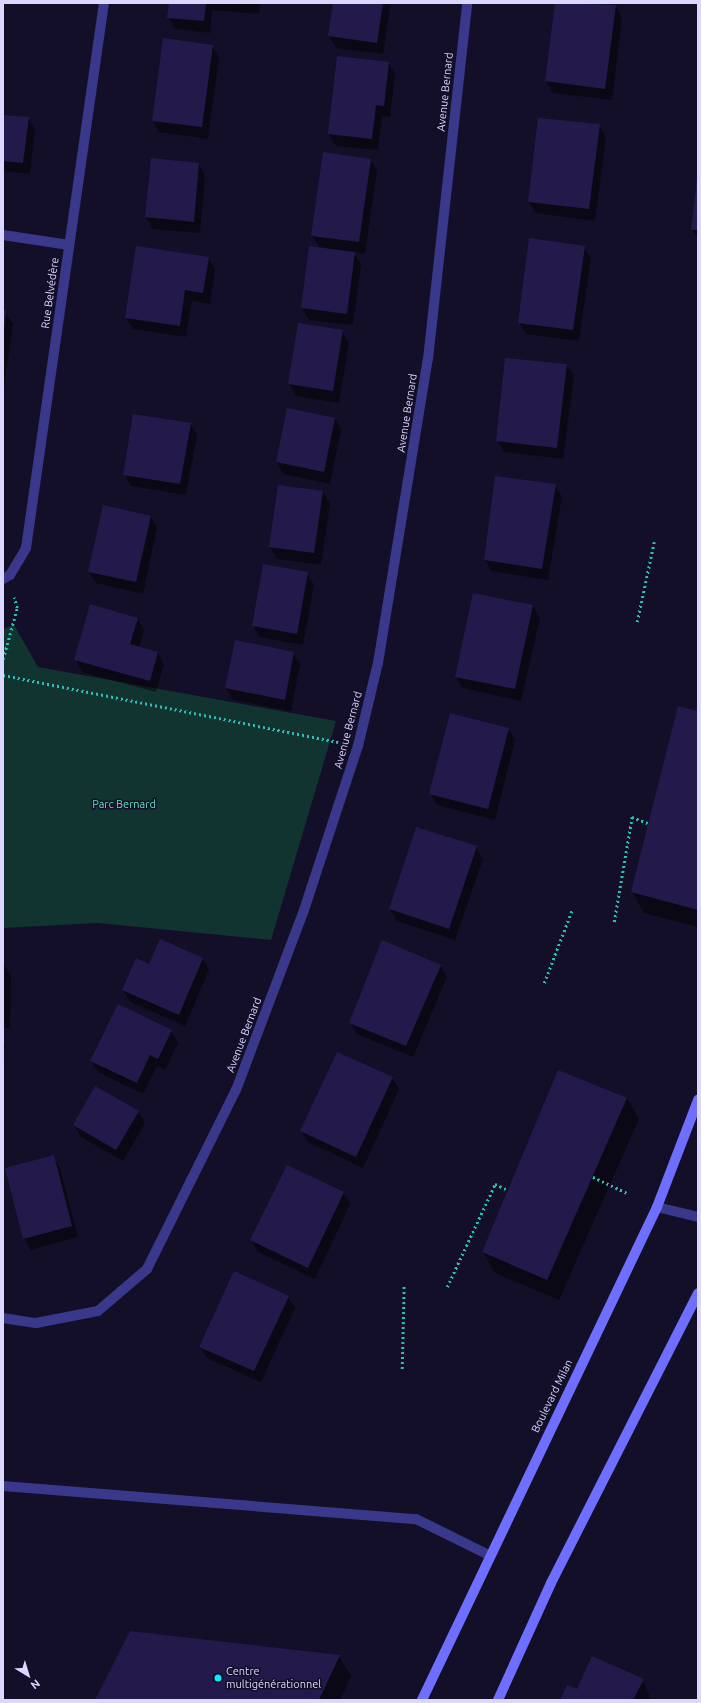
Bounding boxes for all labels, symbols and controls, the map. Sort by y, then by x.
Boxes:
street label: Avenue Bernard [434,52,456,132]
street label: Rue Belvédère [38,257,62,329]
street label: Avenue Bernard [394,373,420,453]
street label: Avenue Bernard [331,690,365,770]
park label: Parc Bernard [92,797,156,811]
street label: Avenue Bernard [224,996,264,1074]
street label: Boulevard Milan [529,1357,575,1435]
north arrow [8,1655,48,1695]
place label: Centre multigénérationnel [226,1665,321,1691]
marker: Centre multigénérationnel [213,1673,223,1683]
text: N [28,1677,42,1692]

